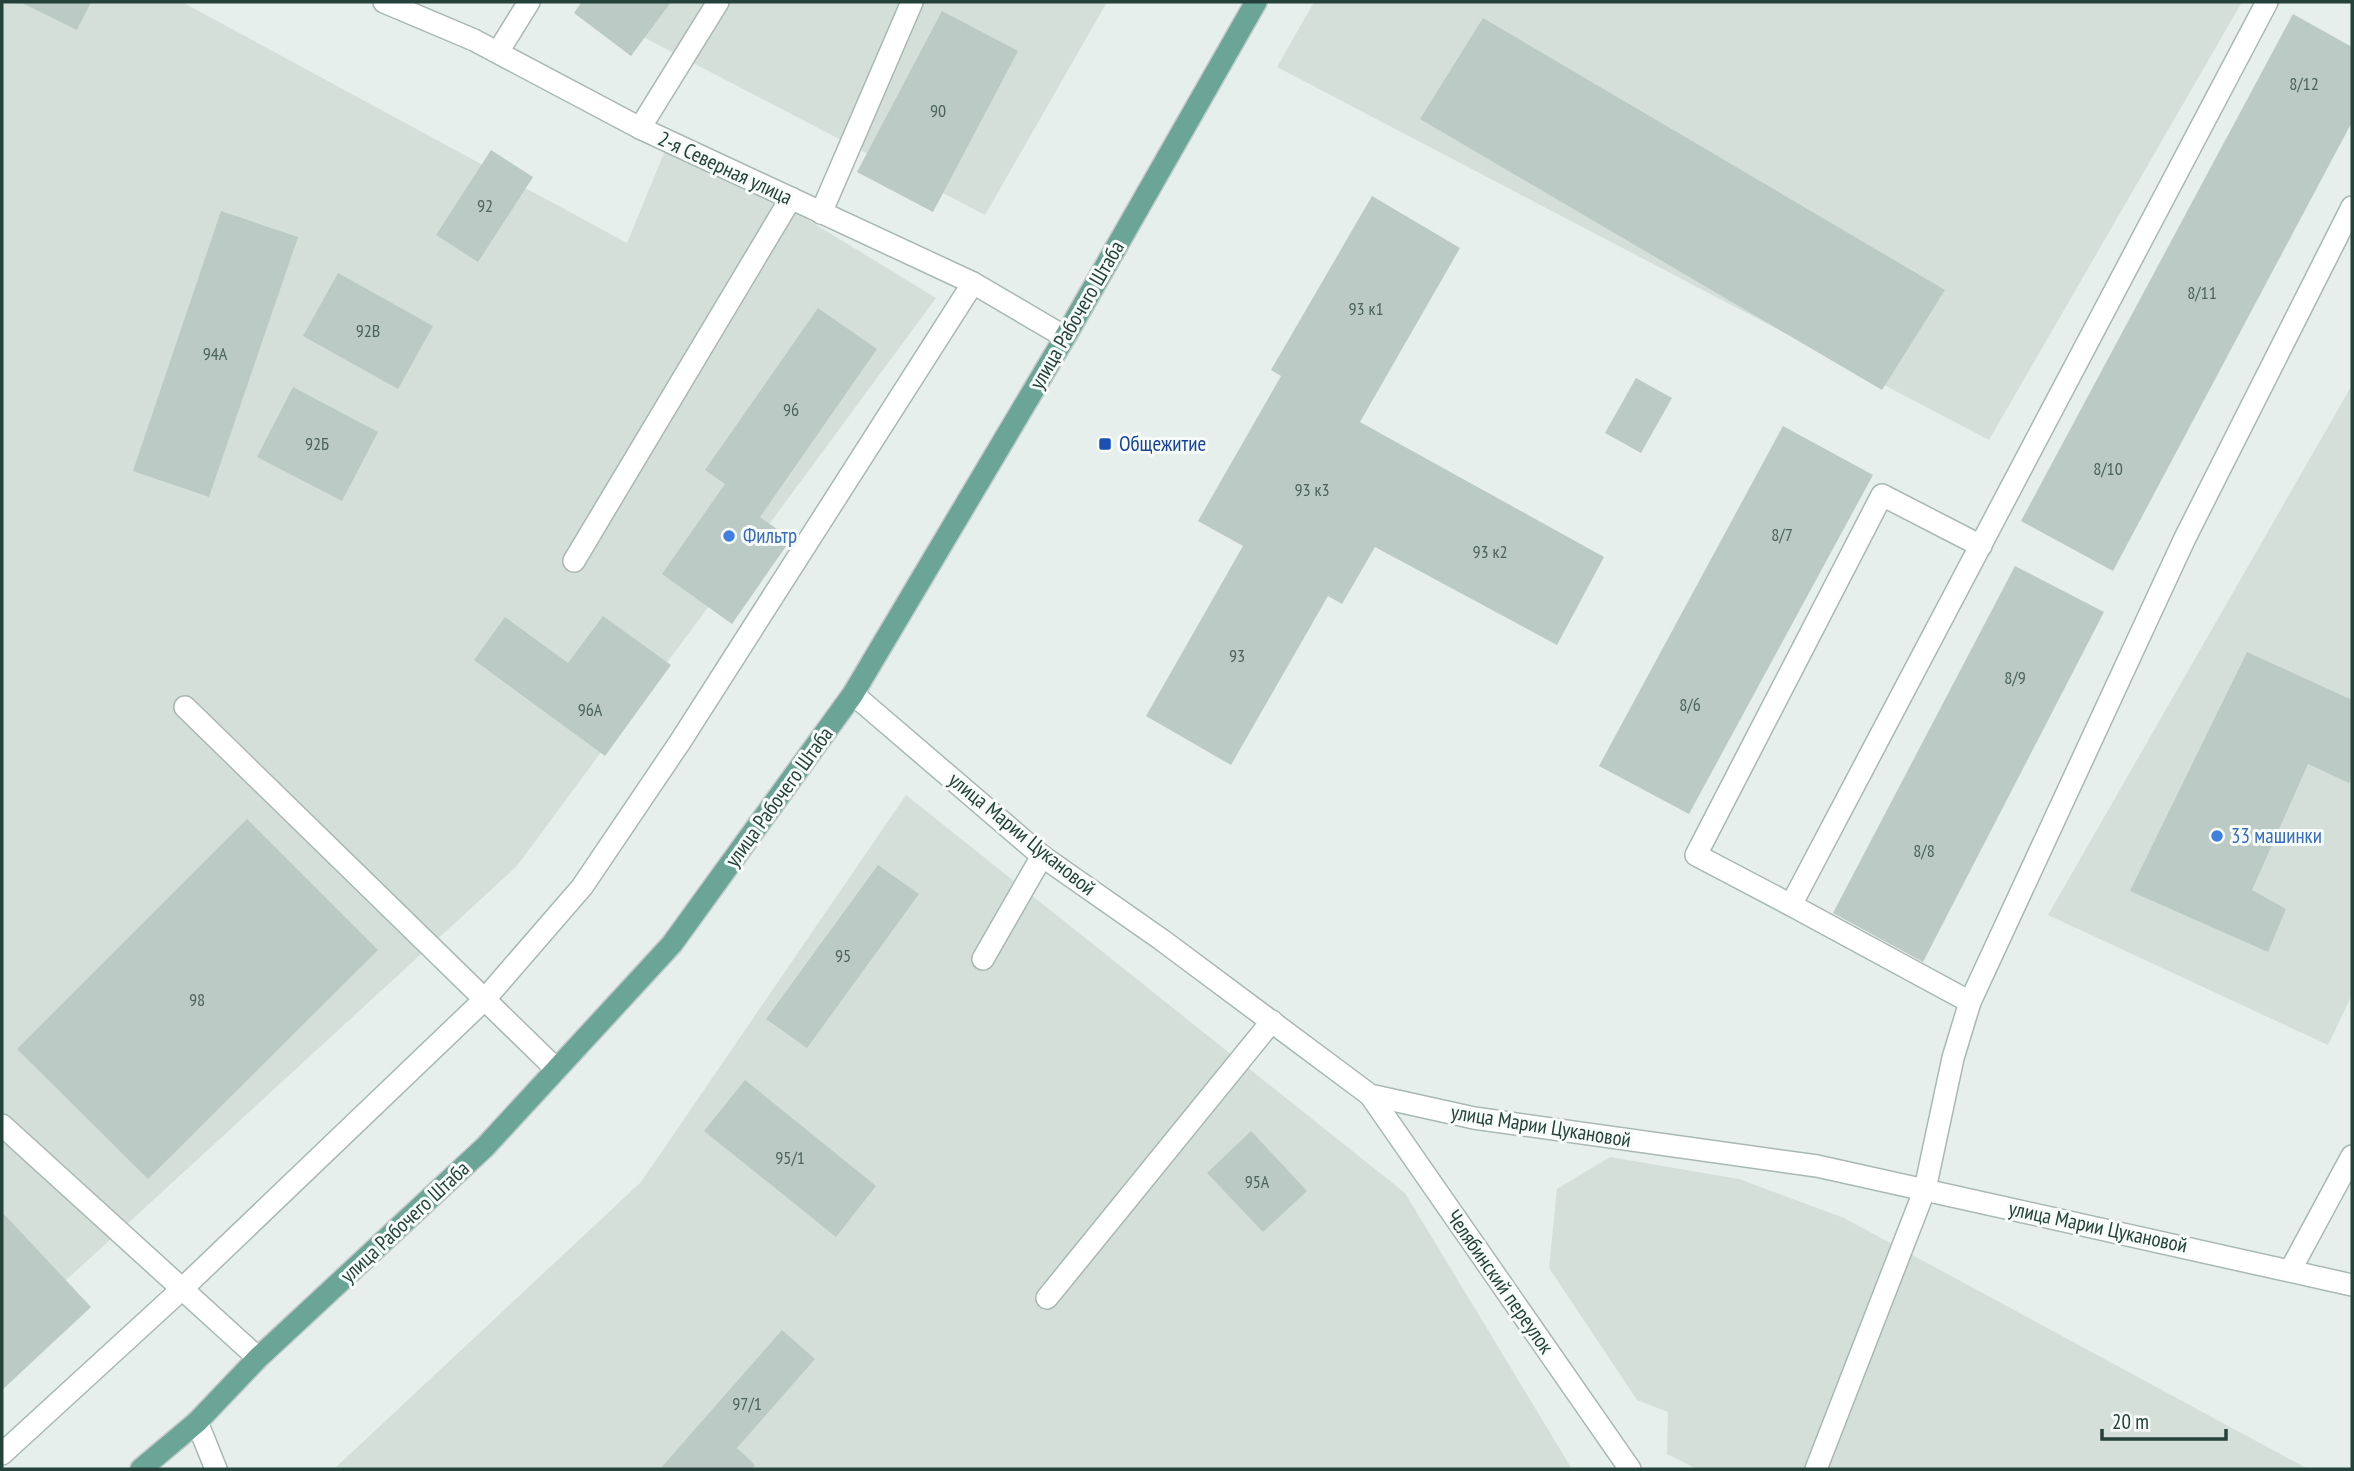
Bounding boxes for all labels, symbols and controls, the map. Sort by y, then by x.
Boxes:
house number: 8/12 [2289,72,2319,95]
house number: 90 [930,99,946,122]
street label: 2-я Северная улица [654,125,797,210]
house number: 92 [477,194,493,217]
street label: улица Рабочего Штаба [1023,236,1130,394]
house number: 8/11 [2187,281,2217,304]
house number: 93 к1 [1348,297,1384,320]
house number: 92В [356,319,380,342]
house number: 94А [203,342,228,365]
house number: 96 [783,398,799,421]
place label: Общежитие [1119,430,1206,457]
house number: 92Б [305,432,329,455]
marker: Общежитие [1097,436,1113,452]
house number: 8/10 [2093,457,2123,480]
house number: 93 к3 [1294,478,1330,501]
place label: Фильтр [743,522,797,549]
house number: 8/7 [1771,523,1793,546]
marker: Фильтр [721,528,737,544]
house number: 93 к2 [1472,540,1508,563]
house number: 93 [1229,644,1245,667]
house number: 8/9 [2004,666,2026,689]
house number: 8/6 [1679,693,1701,716]
house number: 96А [578,698,603,721]
street label: улица Рабочего Штаба [719,721,839,872]
street label: улица Марии Цукановой [943,766,1101,901]
place label: 33 машинки [2231,822,2322,849]
marker: 33 машинки [2209,828,2225,844]
house number: 8/8 [1913,839,1935,862]
house number: 95 [835,944,851,967]
house number: 98 [189,988,205,1011]
street label: улица Марии Цукановой [1449,1098,1633,1153]
house number: 95/1 [775,1146,805,1169]
street label: улица Рабочего Штаба [334,1155,475,1288]
house number: 95А [1245,1170,1270,1193]
street label: улица Марии Цукановой [2006,1194,2190,1259]
street label: Челябинский переулок [1441,1204,1560,1359]
house number: 97/1 [732,1392,762,1415]
scale bar [2102,1398,2226,1442]
text: 20 m [2112,1408,2149,1435]

